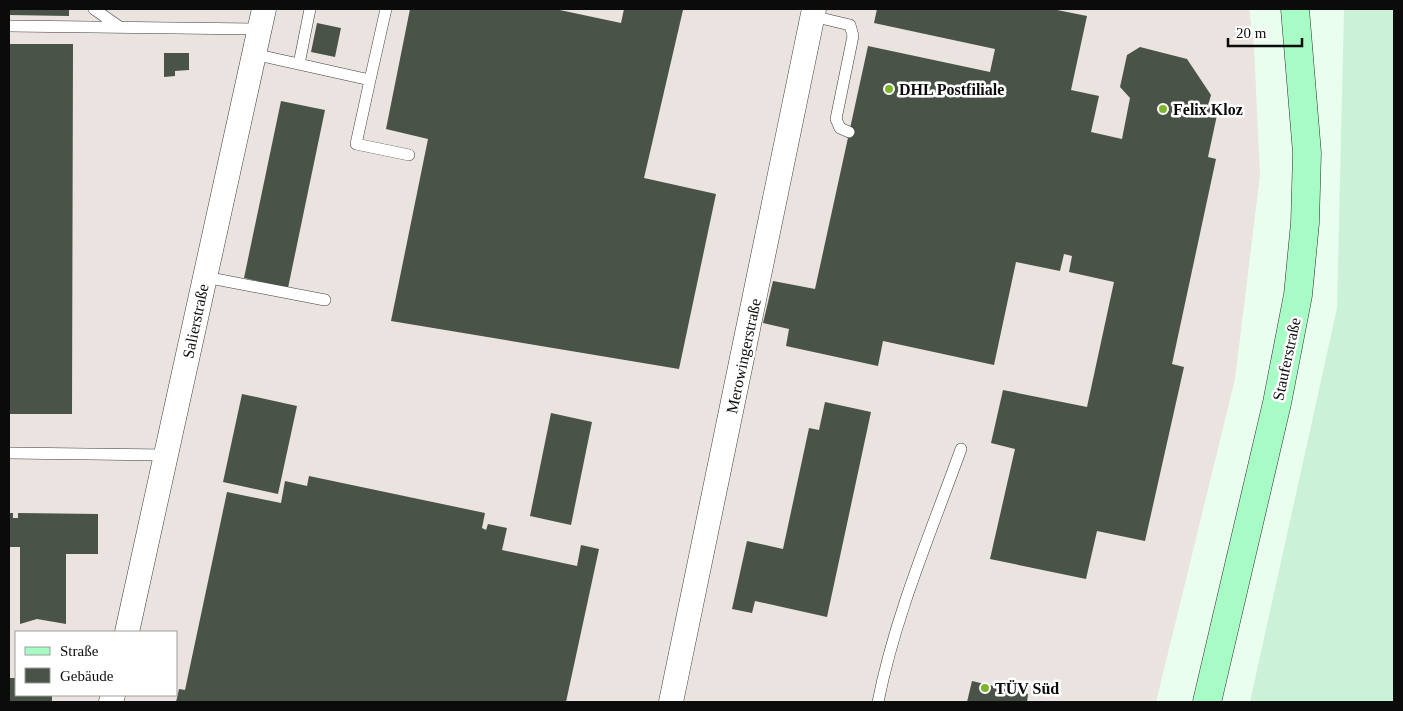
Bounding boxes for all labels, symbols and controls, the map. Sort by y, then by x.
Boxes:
scale bar [1228,15,1302,47]
text: 20 m [1236,25,1267,41]
place label: DHL Postfiliale [899,81,1004,98]
marker: DHL Postfiliale [883,83,895,95]
place label: Felix Kloz [1173,101,1243,118]
marker: Felix Kloz [1157,103,1169,115]
street label: Salierstraße [179,282,212,360]
street label: Merowingerstraße [723,297,765,415]
street label: Stauferstraße [1269,316,1304,402]
legend [15,631,178,696]
text: Straße [60,643,99,659]
text: Gebäude [60,668,114,684]
place label: TÜV Süd [995,680,1059,697]
marker: TÜV Süd [979,682,991,694]

